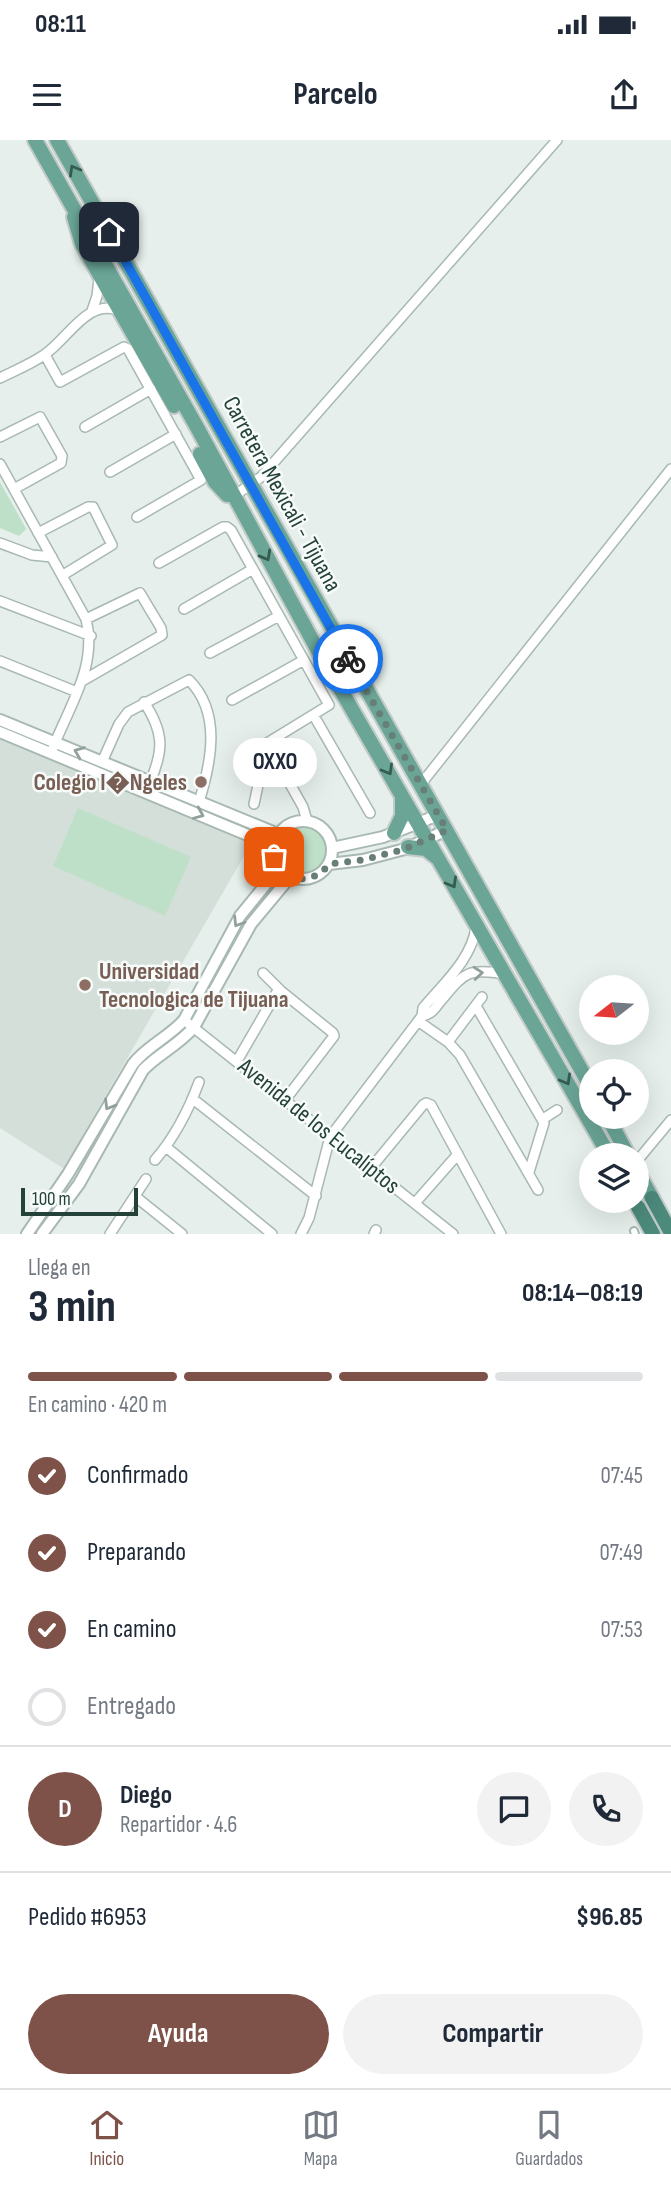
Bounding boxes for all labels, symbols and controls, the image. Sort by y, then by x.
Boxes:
text: 08:11 [35,9,86,40]
text: Parcelo [293,75,378,114]
icon: menu [28,76,66,114]
icon: share [605,76,643,114]
one-way arrow [69,165,82,177]
pin [79,202,139,262]
icon: home [90,213,128,251]
street label: Carretera Mexicali - Tijuana [216,391,348,597]
one-way arrow [258,549,272,561]
courier [313,624,383,694]
icon: bike [329,640,367,678]
callout: OXXO [232,738,316,787]
one-way arrow [74,747,86,761]
text: OXXO [253,748,297,776]
one-way arrow [380,762,393,775]
place label: Colegio I�Ngeles [33,768,187,797]
marker: Colegio I�Ngeles [193,774,209,790]
one-way arrow [192,806,204,820]
pin [244,827,304,887]
icon: bag [255,838,293,876]
one-way arrow [444,876,457,888]
one-way arrow [233,914,246,927]
place label: Universidad Tecnologica de Tijuana [99,957,289,1014]
one-way arrow [473,966,484,981]
north arrow [579,975,649,1045]
map controls [579,975,649,1213]
marker: Universidad Tecnologica de Tijuana [77,977,93,993]
street label: Avenida de los Eucalíptos [231,1051,406,1200]
button: locate [579,1059,649,1129]
one-way arrow [557,1073,570,1086]
one-way arrow [104,1098,117,1111]
button: layers [579,1143,649,1213]
scale bar [21,1185,138,1217]
text: 100 m [32,1188,71,1211]
text: Llega en [28,1254,91,1282]
text: 08:14–08:19 [522,1278,643,1309]
text: 3 min [28,1280,116,1335]
text: En camino · 420 m [28,1391,167,1419]
icon: check [28,1457,66,1495]
text: Confirmado [87,1460,188,1491]
text: 07:45 [600,1462,643,1490]
icon: check [28,1534,66,1572]
text: Preparando [87,1537,186,1568]
text: 07:49 [600,1539,643,1567]
icon: check [28,1611,66,1649]
text: En camino [87,1614,177,1645]
text: 07:53 [601,1616,643,1644]
text: Entregado [87,1691,176,1722]
button: chat [477,1772,551,1846]
button: phone [569,1772,643,1846]
text: Diego [120,1780,172,1811]
text: D [58,1794,72,1825]
text: Repartidor · 4.6 [120,1811,237,1839]
text: Pedido #6953 [28,1902,147,1933]
text: $96.85 [576,1902,643,1933]
button: Ayuda [28,1994,329,2074]
button: Compartir [343,1994,643,2074]
tab: Inicio [88,2106,126,2171]
tab: Mapa [302,2106,340,2171]
tab: Guardados [515,2106,583,2171]

